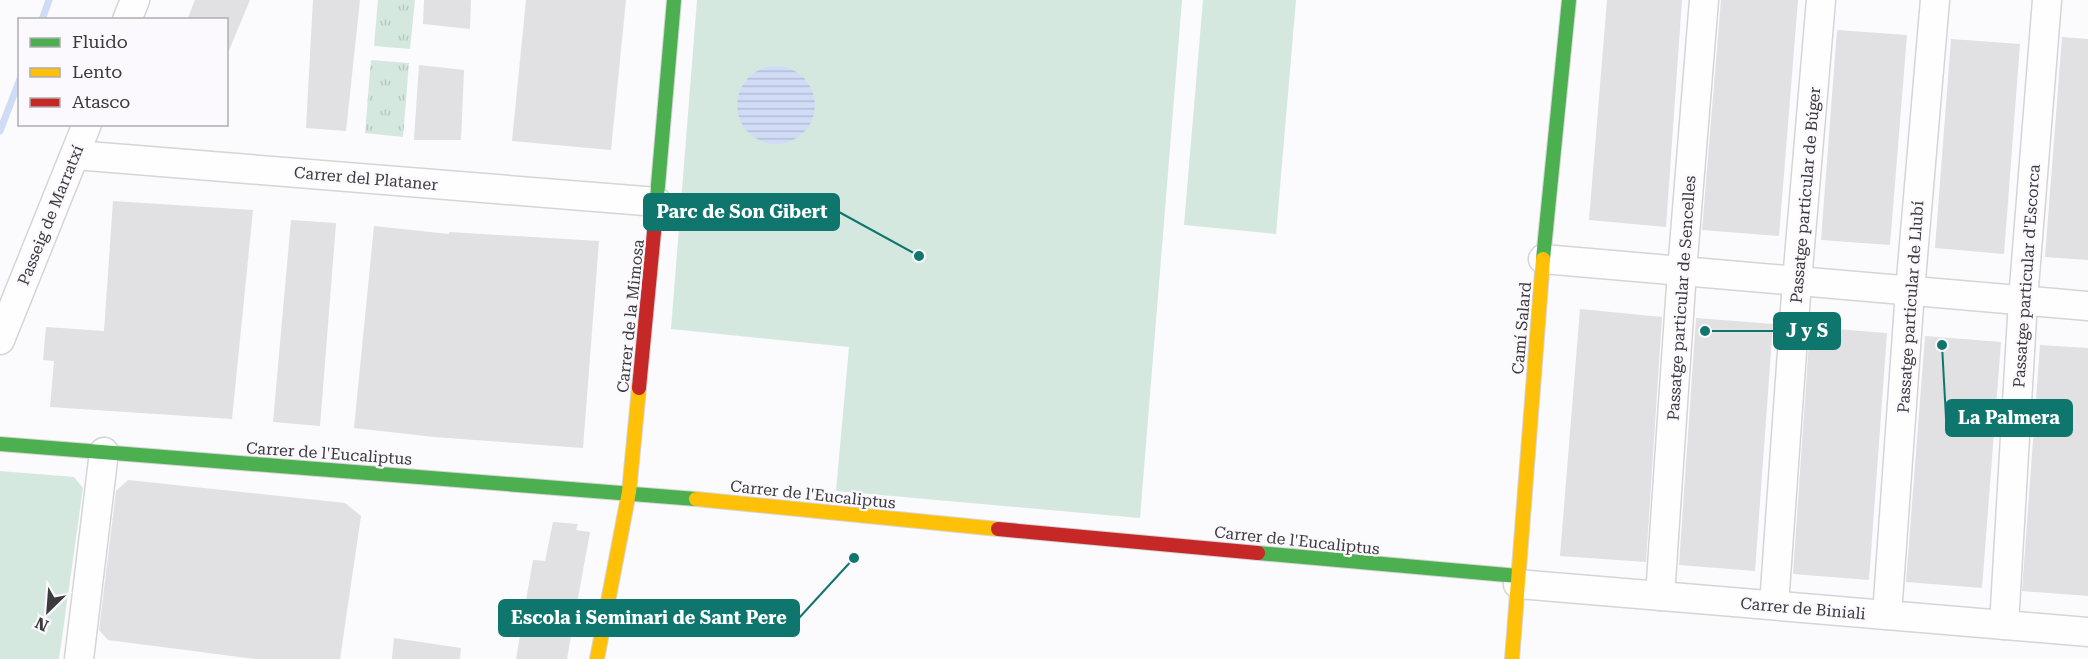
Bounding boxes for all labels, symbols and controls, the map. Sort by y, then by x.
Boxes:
legend [18,18,228,126]
text: Fluido [72,31,128,52]
text: Lento [72,61,122,82]
street label: Passatge particular de Búger [1787,86,1824,304]
text: Atasco [72,91,130,112]
street label: Passeig de Marratxí [14,142,87,288]
street label: Carrer del Plataner [293,163,439,194]
street label: Passatge particular d'Escorca [2009,163,2044,388]
street label: Passatge particular de Sencelles [1663,174,1700,421]
callout: Parc de Son Gibert [644,194,839,230]
street label: Passatge particular de Llubí [1894,200,1927,414]
text: Parc de Son Gibert [657,201,827,222]
street label: Carrer de la Mimosa [613,238,648,394]
street label: Camí Salard [1508,281,1535,375]
callout: J y S [1774,313,1840,349]
text: J y S [1786,320,1828,341]
callout: La Palmera [1946,400,2072,436]
text: La Palmera [1958,407,2060,428]
street label: Carrer de l'Eucaliptus [245,438,413,469]
street label: Carrer de l'Eucaliptus [729,476,897,513]
street label: Carrer de l'Eucaliptus [1213,522,1381,559]
north arrow [18,581,78,641]
street label: Carrer de Biniali [1740,594,1866,623]
callout: Escola i Seminari de Sant Pere [499,600,799,636]
text: Escola i Seminari de Sant Pere [511,607,787,628]
text: N [32,613,51,635]

